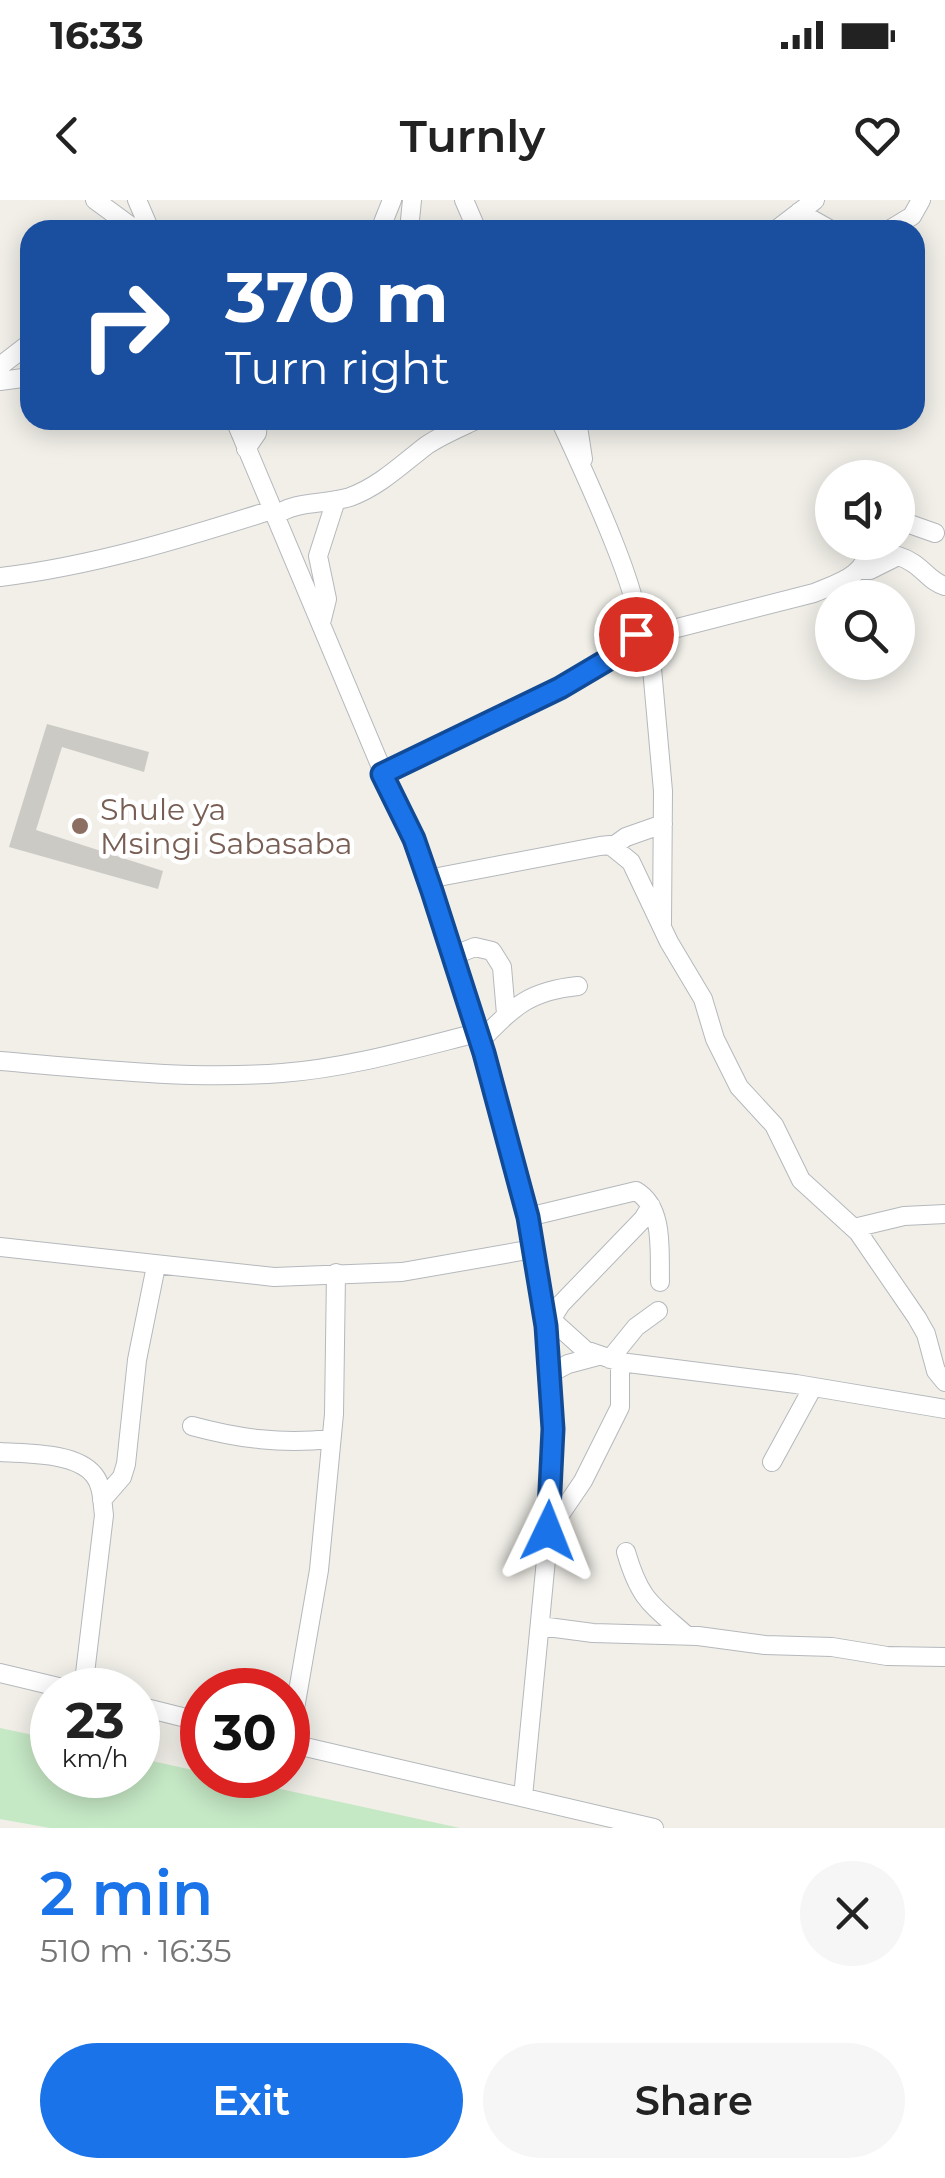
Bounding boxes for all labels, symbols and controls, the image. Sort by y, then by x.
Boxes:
text: 16:33 [50,12,144,59]
icon: back [40,108,95,163]
text: Turnly [400,108,545,163]
icon: heart [850,108,905,163]
text: 370 m [225,254,449,340]
icon: right [60,260,190,390]
text: Turn right [225,340,450,395]
map controls [815,460,915,680]
button: sound [815,460,915,560]
button: search [815,580,915,680]
pin [594,592,679,677]
icon: arrive [609,607,664,662]
place label: Shule ya Msingi Sabasaba [100,791,353,862]
marker: Shule ya Msingi Sabasaba [69,815,91,837]
position arrow [496,1479,600,1583]
speed limit sign: 30 [180,1668,310,1798]
text: 23 [65,1690,125,1751]
text: km/h [62,1743,128,1773]
text: 2 min [40,1857,213,1930]
button: close [800,1861,905,1966]
text: 510 m · 16:35 [40,1931,232,1970]
button: Exit [40,2043,463,2158]
button: Share [483,2043,905,2158]

